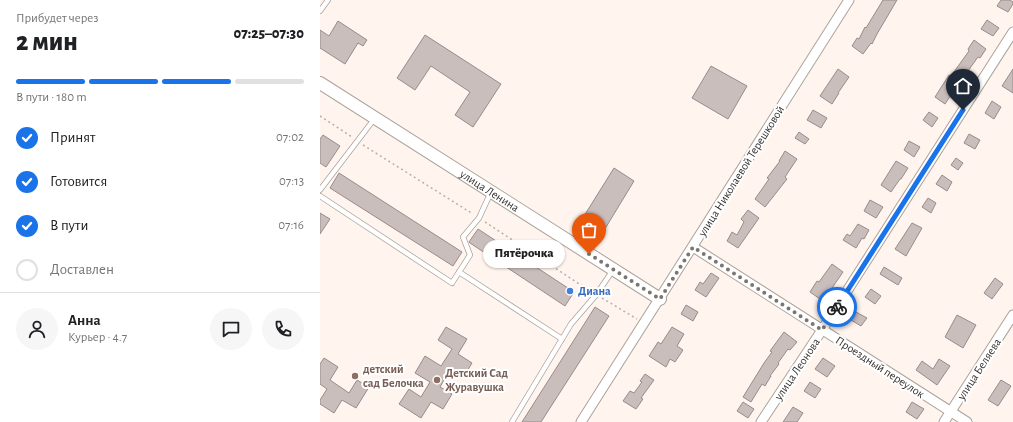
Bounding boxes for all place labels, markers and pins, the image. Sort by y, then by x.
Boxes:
pin [946,69,980,110]
pin [572,213,606,254]
callout: Пятёрочка [483,240,565,268]
place label: Диана [578,285,611,297]
marker: Диана [565,286,575,296]
place label: детский сад Белочка [363,363,424,389]
place label: Детский Сад Журавушка [445,367,509,394]
marker: детский сад Белочка [350,371,360,381]
marker: Детский Сад Журавушка [432,375,442,385]

